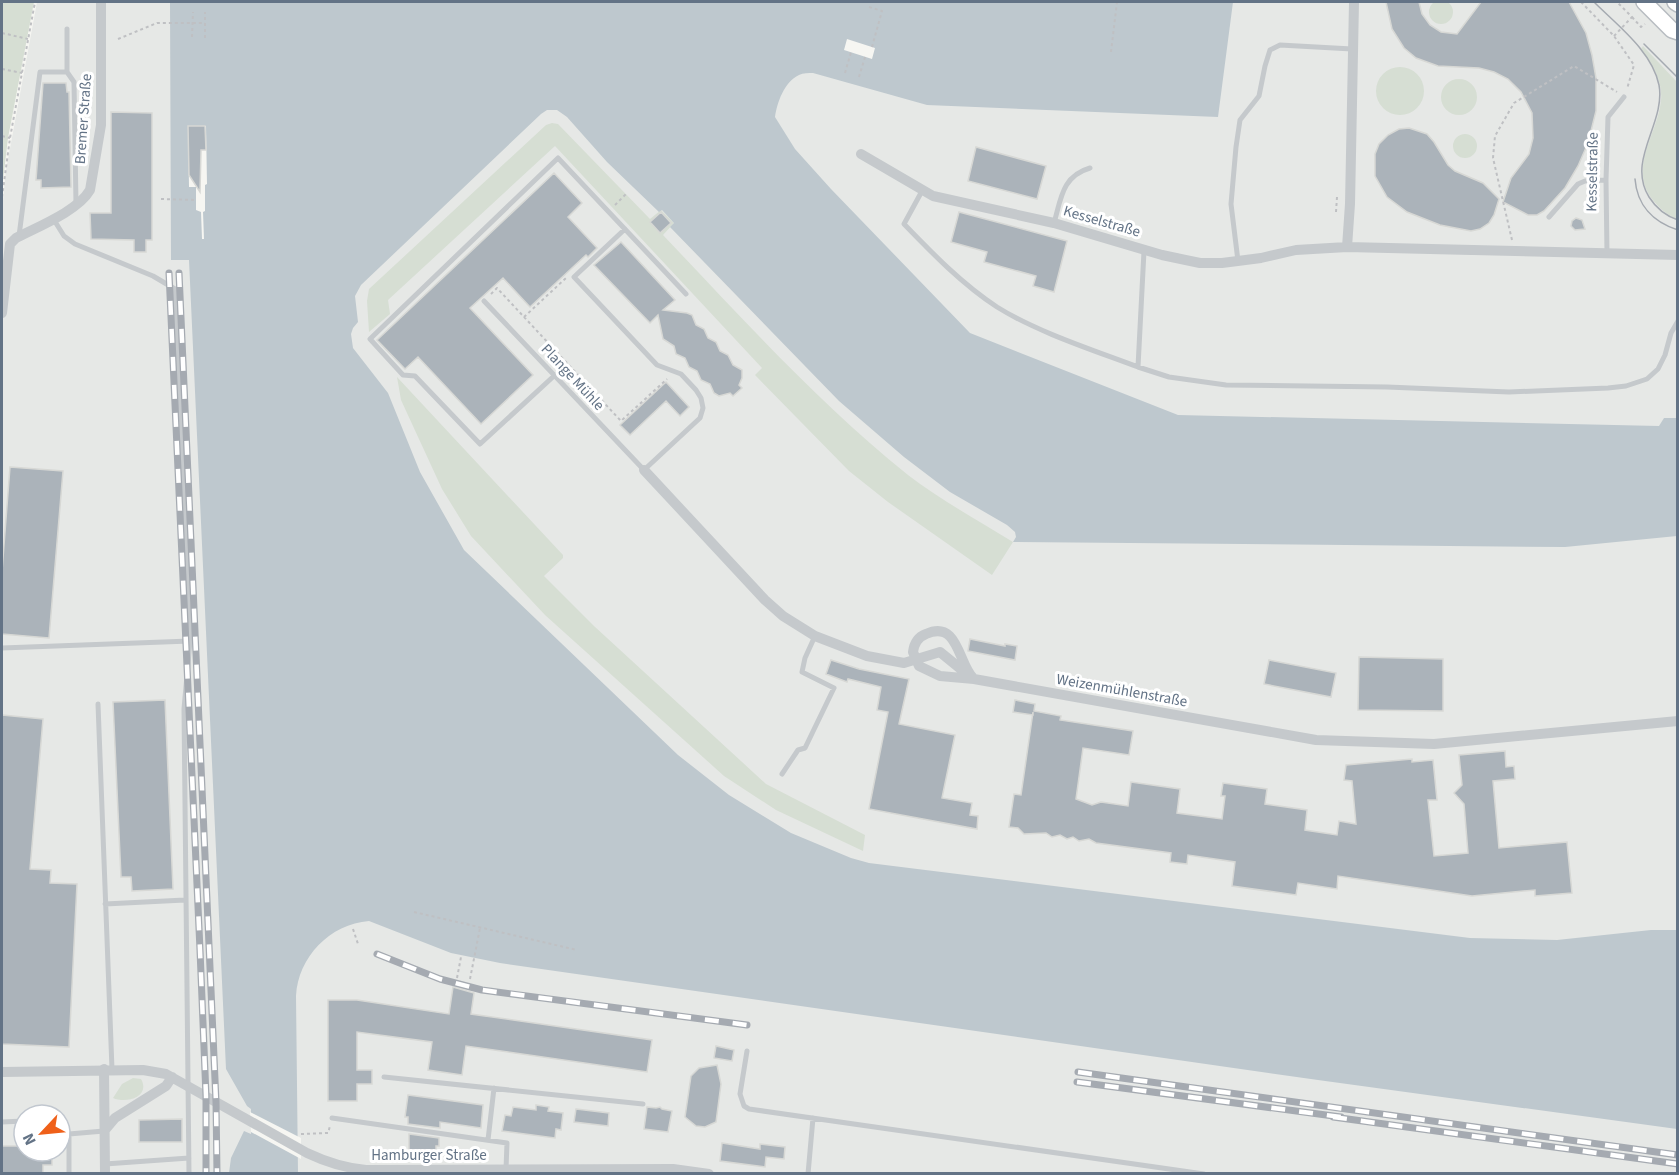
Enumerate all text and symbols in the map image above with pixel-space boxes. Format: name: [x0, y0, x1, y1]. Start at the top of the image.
street label: Bremer Straße: [70, 73, 97, 165]
street label: Kesselstraße: [1581, 132, 1604, 212]
street label: Kesselstraße: [1061, 200, 1143, 243]
street label: Plange Mühle: [536, 339, 609, 415]
street label: Weizenmühlenstraße: [1055, 669, 1189, 712]
north arrow: [12, 1103, 72, 1163]
text: N: [17, 1130, 42, 1149]
street label: Hamburger Straße: [371, 1145, 487, 1166]

